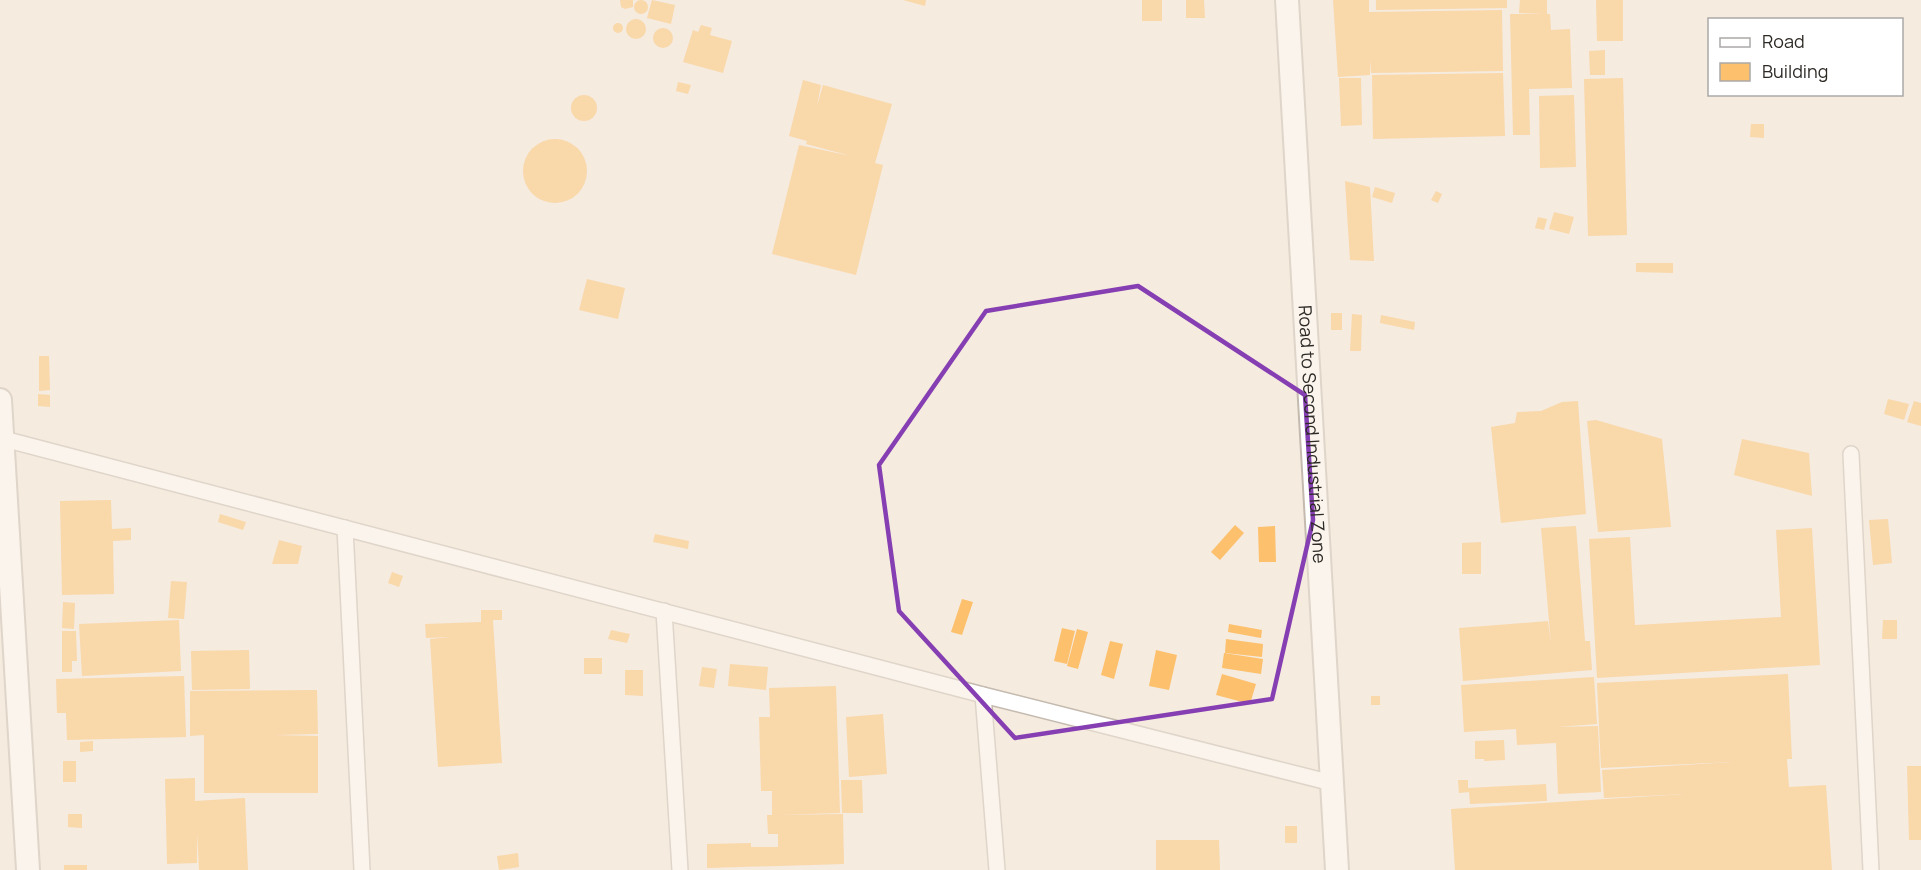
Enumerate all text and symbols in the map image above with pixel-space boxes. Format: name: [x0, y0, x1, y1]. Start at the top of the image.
legend: [1708, 18, 1903, 96]
text: Road: [1762, 29, 1805, 53]
text: Building: [1762, 59, 1828, 83]
street label: Road to Second Industrial Zone: [1294, 304, 1332, 564]

